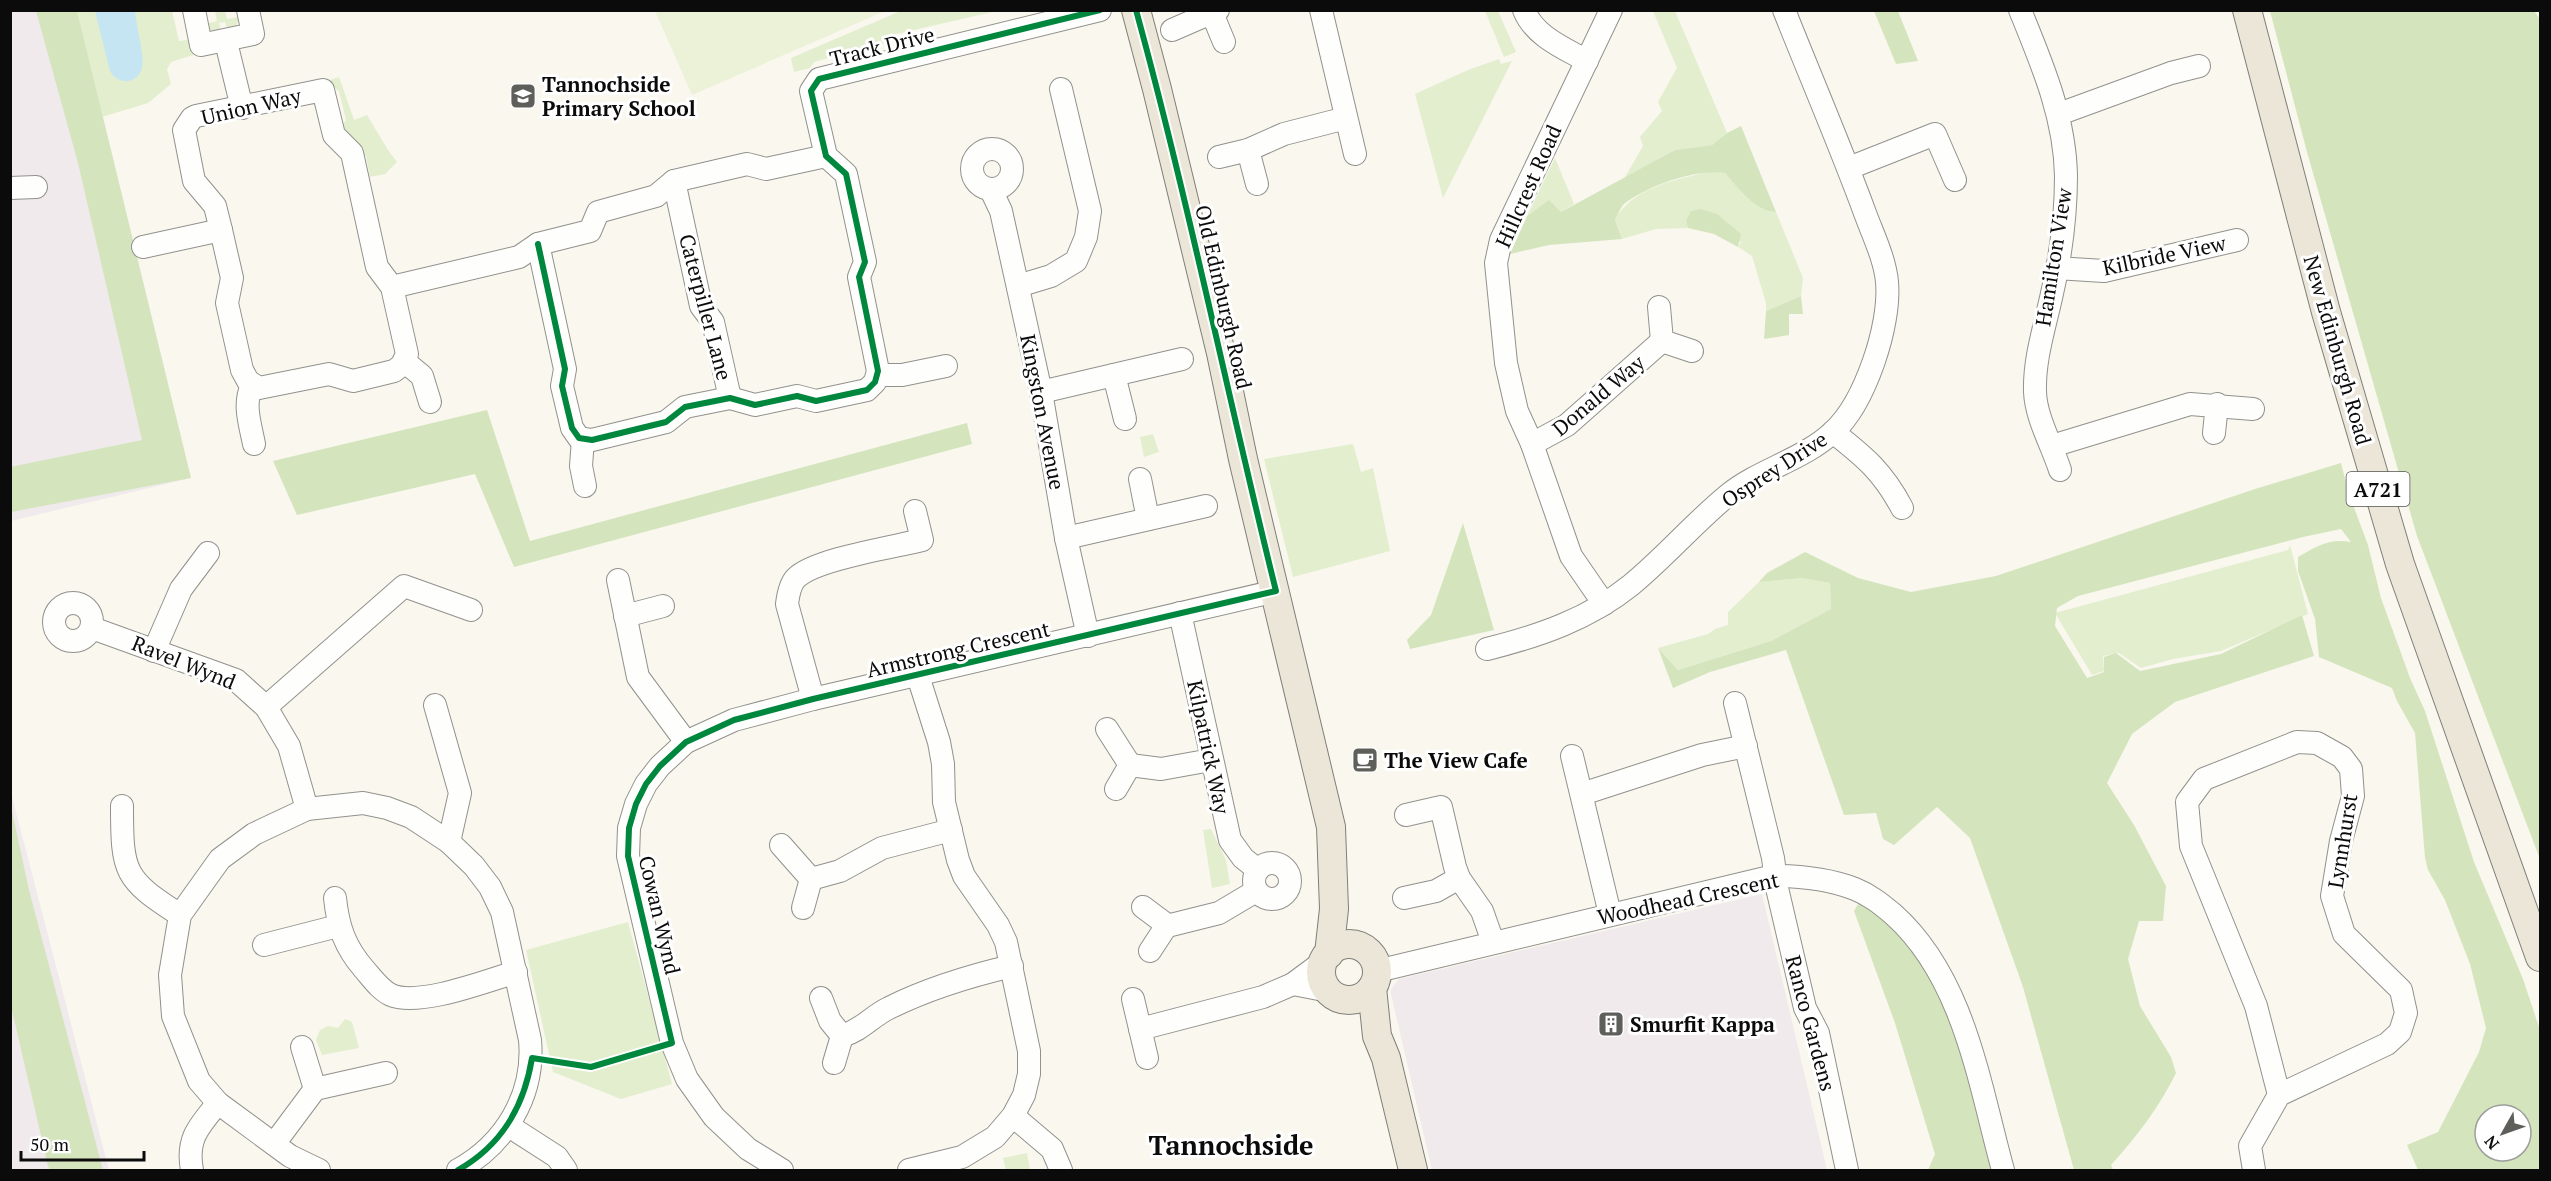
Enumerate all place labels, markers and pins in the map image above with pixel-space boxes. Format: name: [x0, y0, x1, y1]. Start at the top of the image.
place label: Tannochside Primary School: [542, 70, 696, 122]
school or university icon: Tannochside Primary School: [508, 81, 538, 111]
cafe icon: The View Cafe: [1350, 745, 1380, 775]
place label: The View Cafe: [1384, 746, 1528, 774]
building icon: Smurfit Kappa: [1596, 1009, 1626, 1039]
place label: Smurfit Kappa: [1630, 1010, 1775, 1038]

